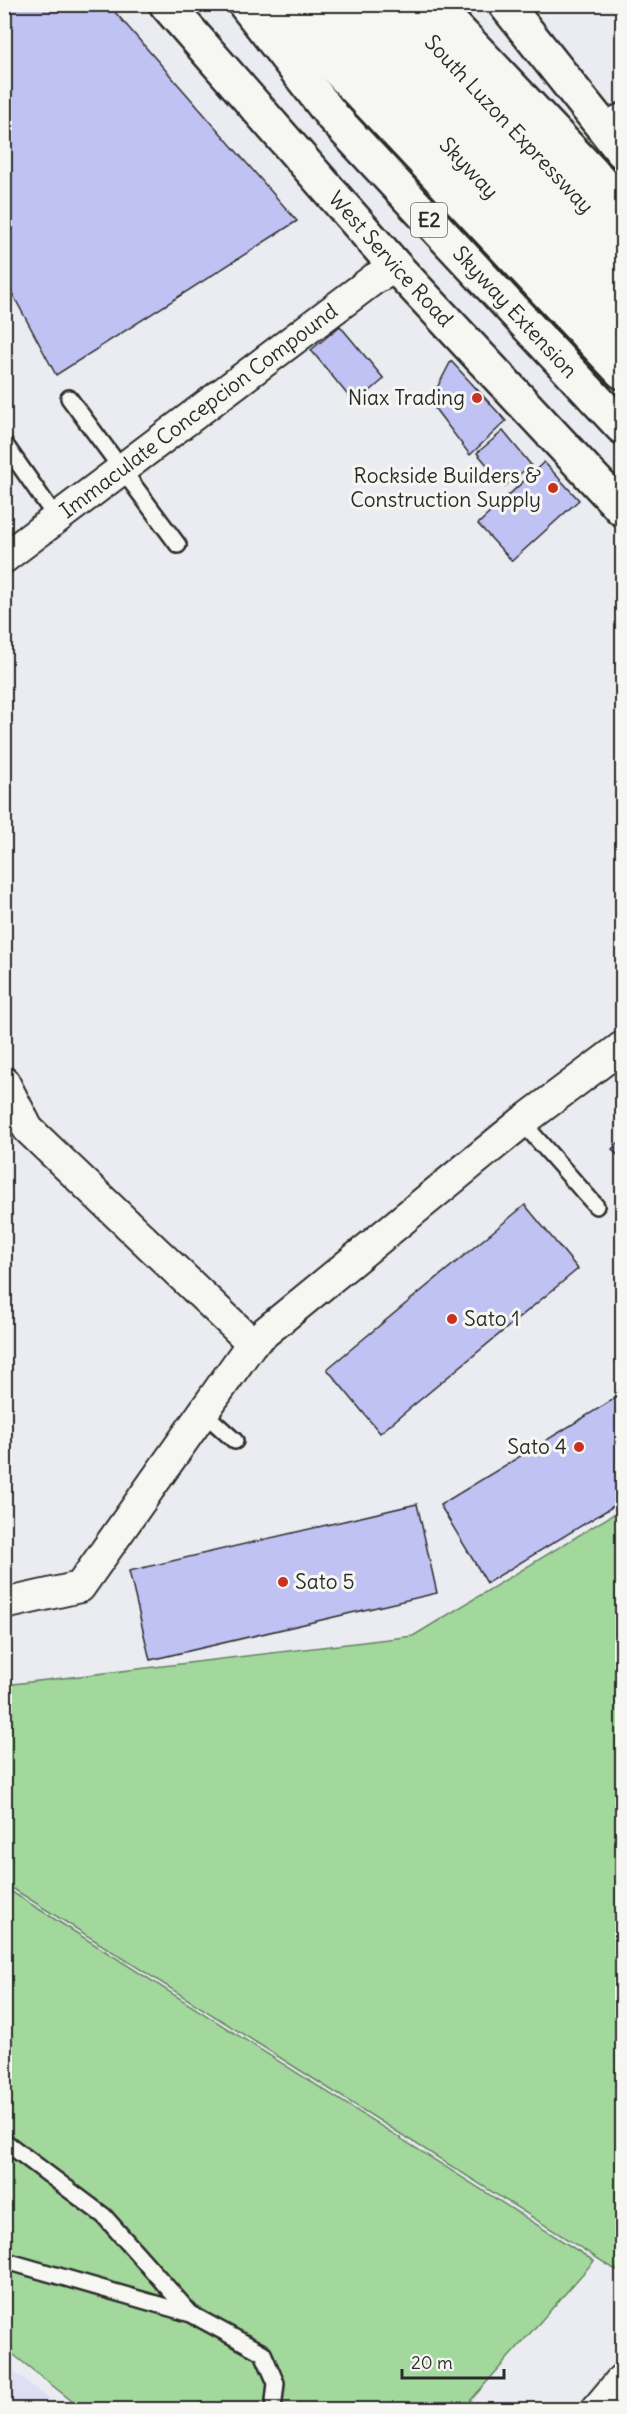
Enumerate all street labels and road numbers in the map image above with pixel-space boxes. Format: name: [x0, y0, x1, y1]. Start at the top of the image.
street label: South Luzon Expressway: [419, 29, 600, 219]
street label: Skyway: [434, 131, 504, 204]
street label: West Service Road: [323, 185, 459, 332]
road number: E2: [411, 203, 447, 237]
street label: Skyway Extension: [447, 240, 583, 383]
street label: Immaculate Concepcion Compound: [54, 297, 343, 524]

